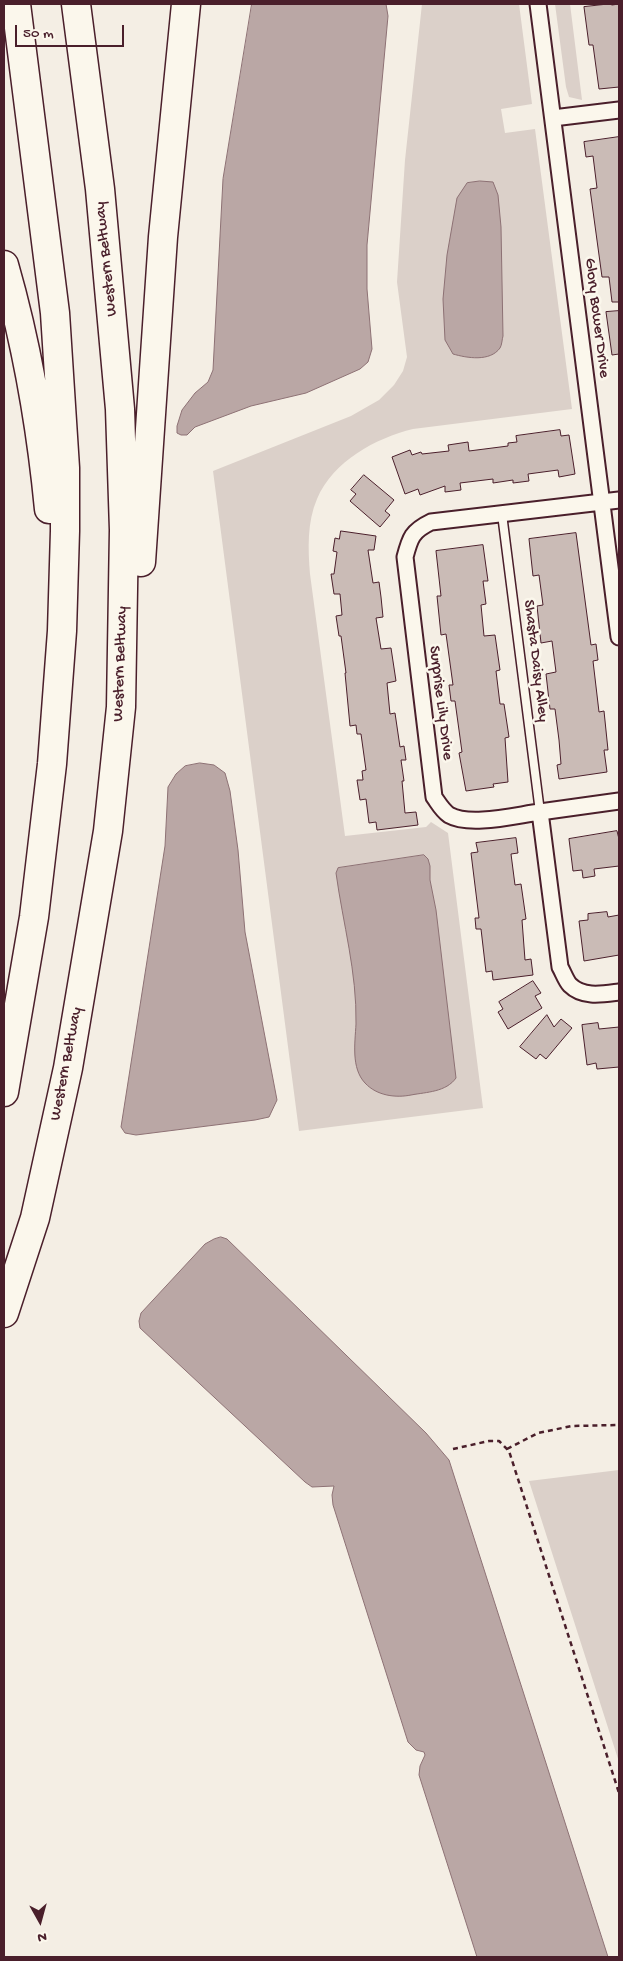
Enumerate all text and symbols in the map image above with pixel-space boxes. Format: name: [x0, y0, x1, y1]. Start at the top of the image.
scale bar: [18, 15, 126, 47]
text: 50 m: [23, 25, 54, 43]
street label: Western Beltway: [91, 201, 123, 317]
street label: Glory Bower Drive: [579, 257, 613, 379]
street label: Shasta Daisy Alley: [518, 599, 552, 723]
street label: Western Beltway: [109, 606, 133, 722]
street label: Surprise Lily Drive: [423, 645, 457, 761]
street label: Western Beltway: [47, 1006, 87, 1122]
north arrow: [15, 1896, 65, 1946]
text: N: [36, 1927, 47, 1945]

